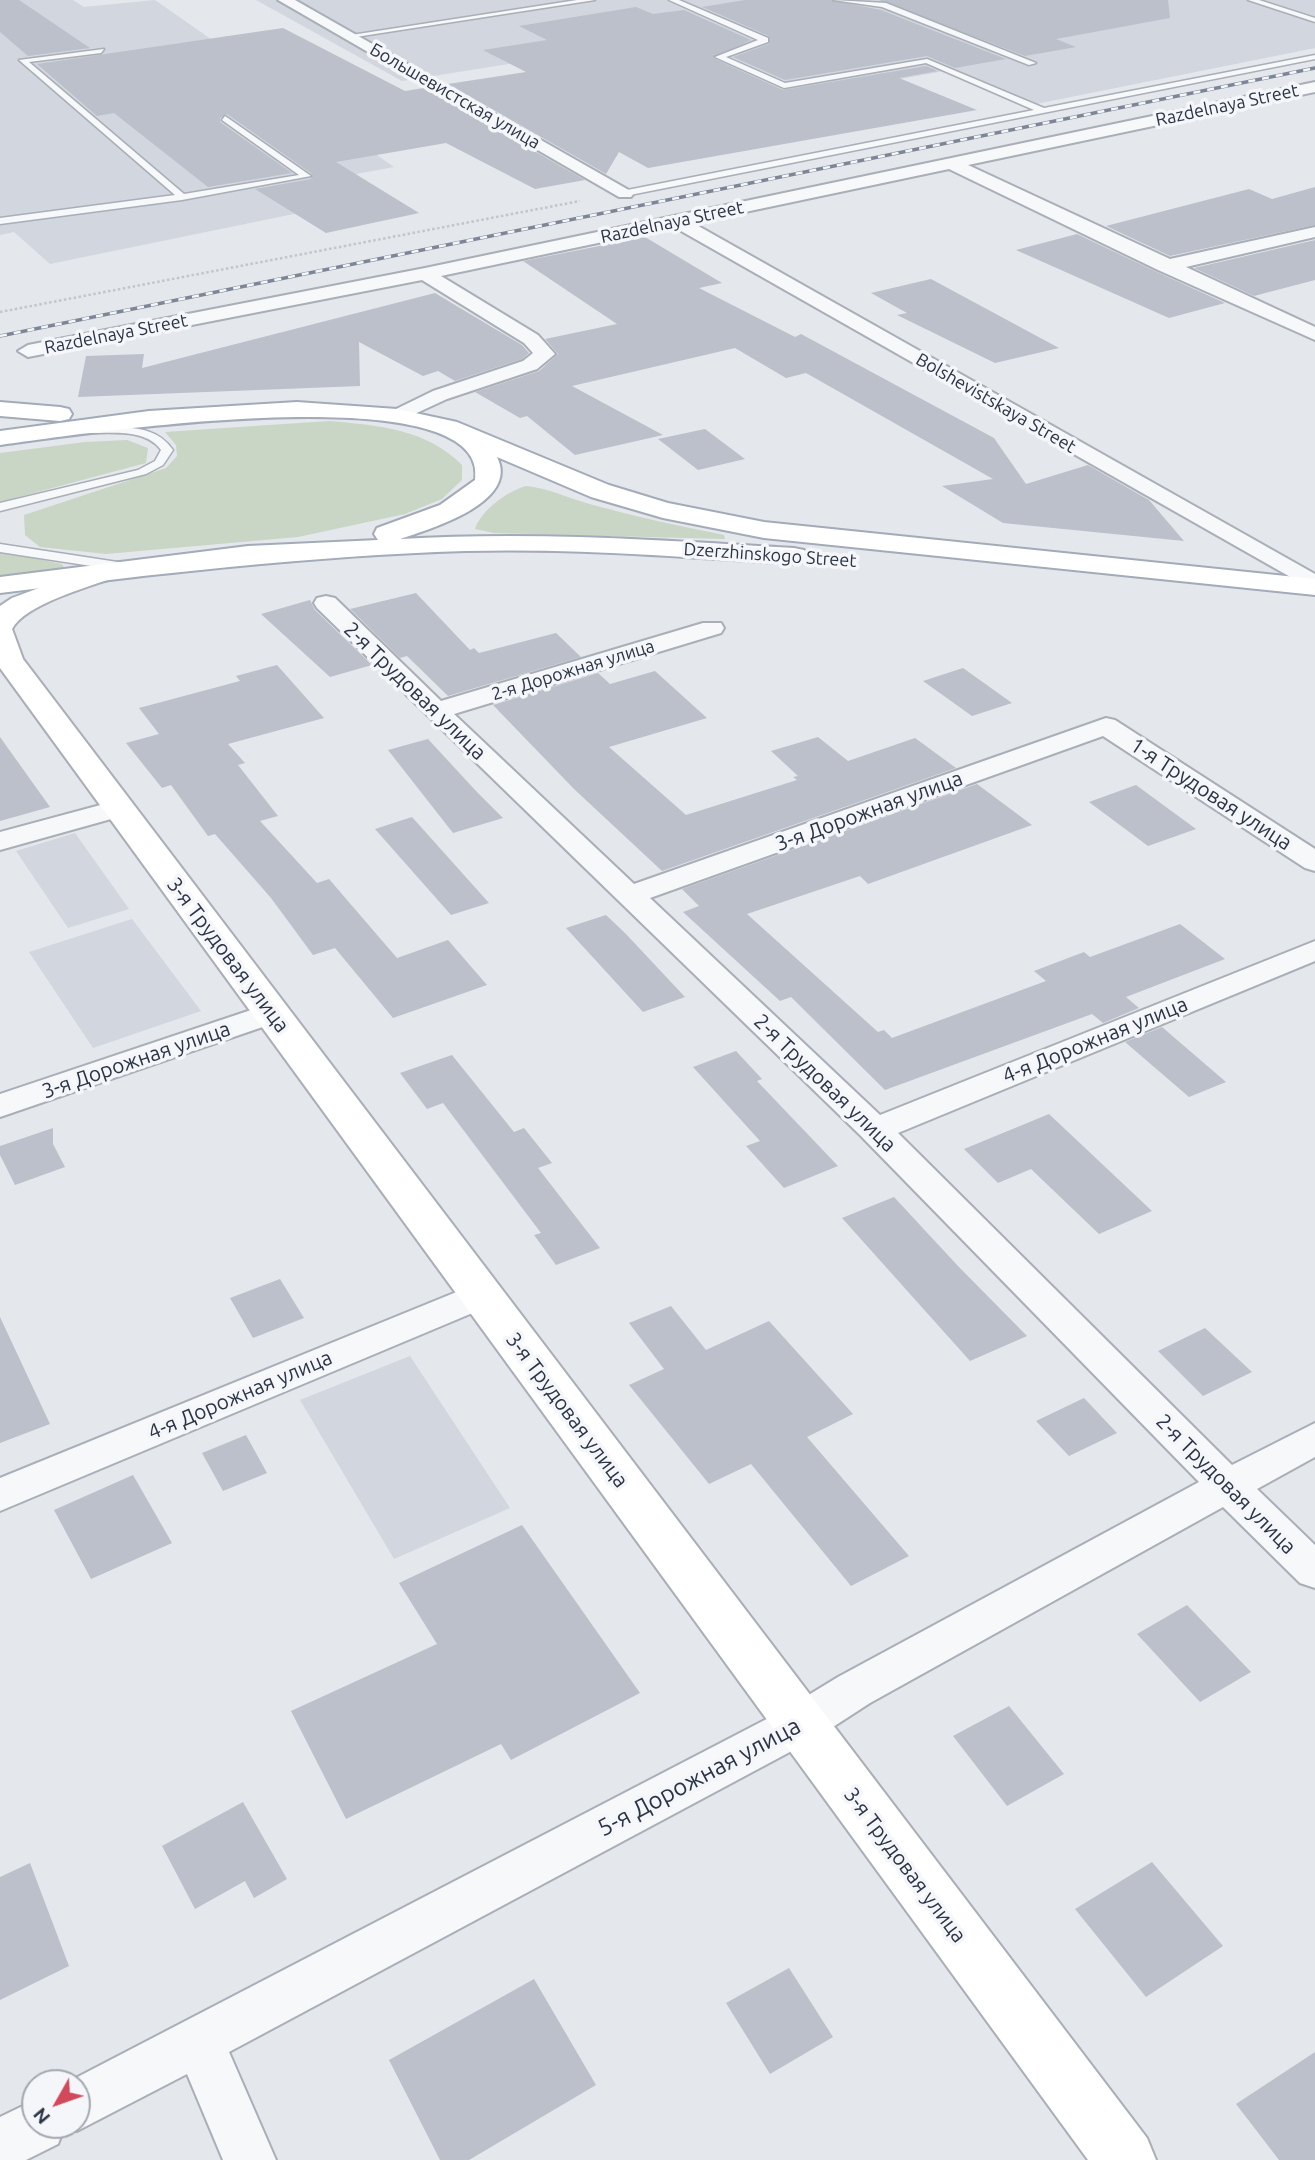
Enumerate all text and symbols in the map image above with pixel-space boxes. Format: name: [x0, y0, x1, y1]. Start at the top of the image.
street label: Большевистская улица: [366, 38, 544, 154]
street label: Razdelnaya Street: [1154, 79, 1300, 131]
street label: Razdelnaya Street: [599, 196, 745, 248]
street label: Razdelnaya Street: [43, 310, 189, 358]
street label: Bolshevistskaya Street: [912, 348, 1080, 458]
street label: Dzerzhinskogo Street: [683, 538, 857, 572]
street label: 2-я Трудовая улица: [339, 617, 491, 765]
street label: 2-я Дорожная улица: [489, 635, 657, 705]
street label: 1-я Трудовая улица: [1125, 732, 1297, 856]
street label: 3-я Дорожная улица: [772, 765, 966, 857]
street label: 3-я Трудовая улица: [161, 872, 295, 1038]
street label: 4-я Дорожная улица: [999, 991, 1191, 1089]
street label: 2-я Трудовая улица: [749, 1009, 901, 1157]
street label: 3-я Дорожная улица: [39, 1016, 233, 1104]
street label: 3-я Трудовая улица: [500, 1327, 634, 1493]
street label: 4-я Дорожная улица: [144, 1345, 336, 1445]
street label: 2-я Трудовая улица: [1151, 1409, 1301, 1559]
street label: 5-я Дорожная улица: [593, 1711, 805, 1843]
street label: 3-я Трудовая улица: [838, 1782, 972, 1948]
north arrow: [21, 2069, 91, 2139]
text: N: [28, 2104, 54, 2129]

